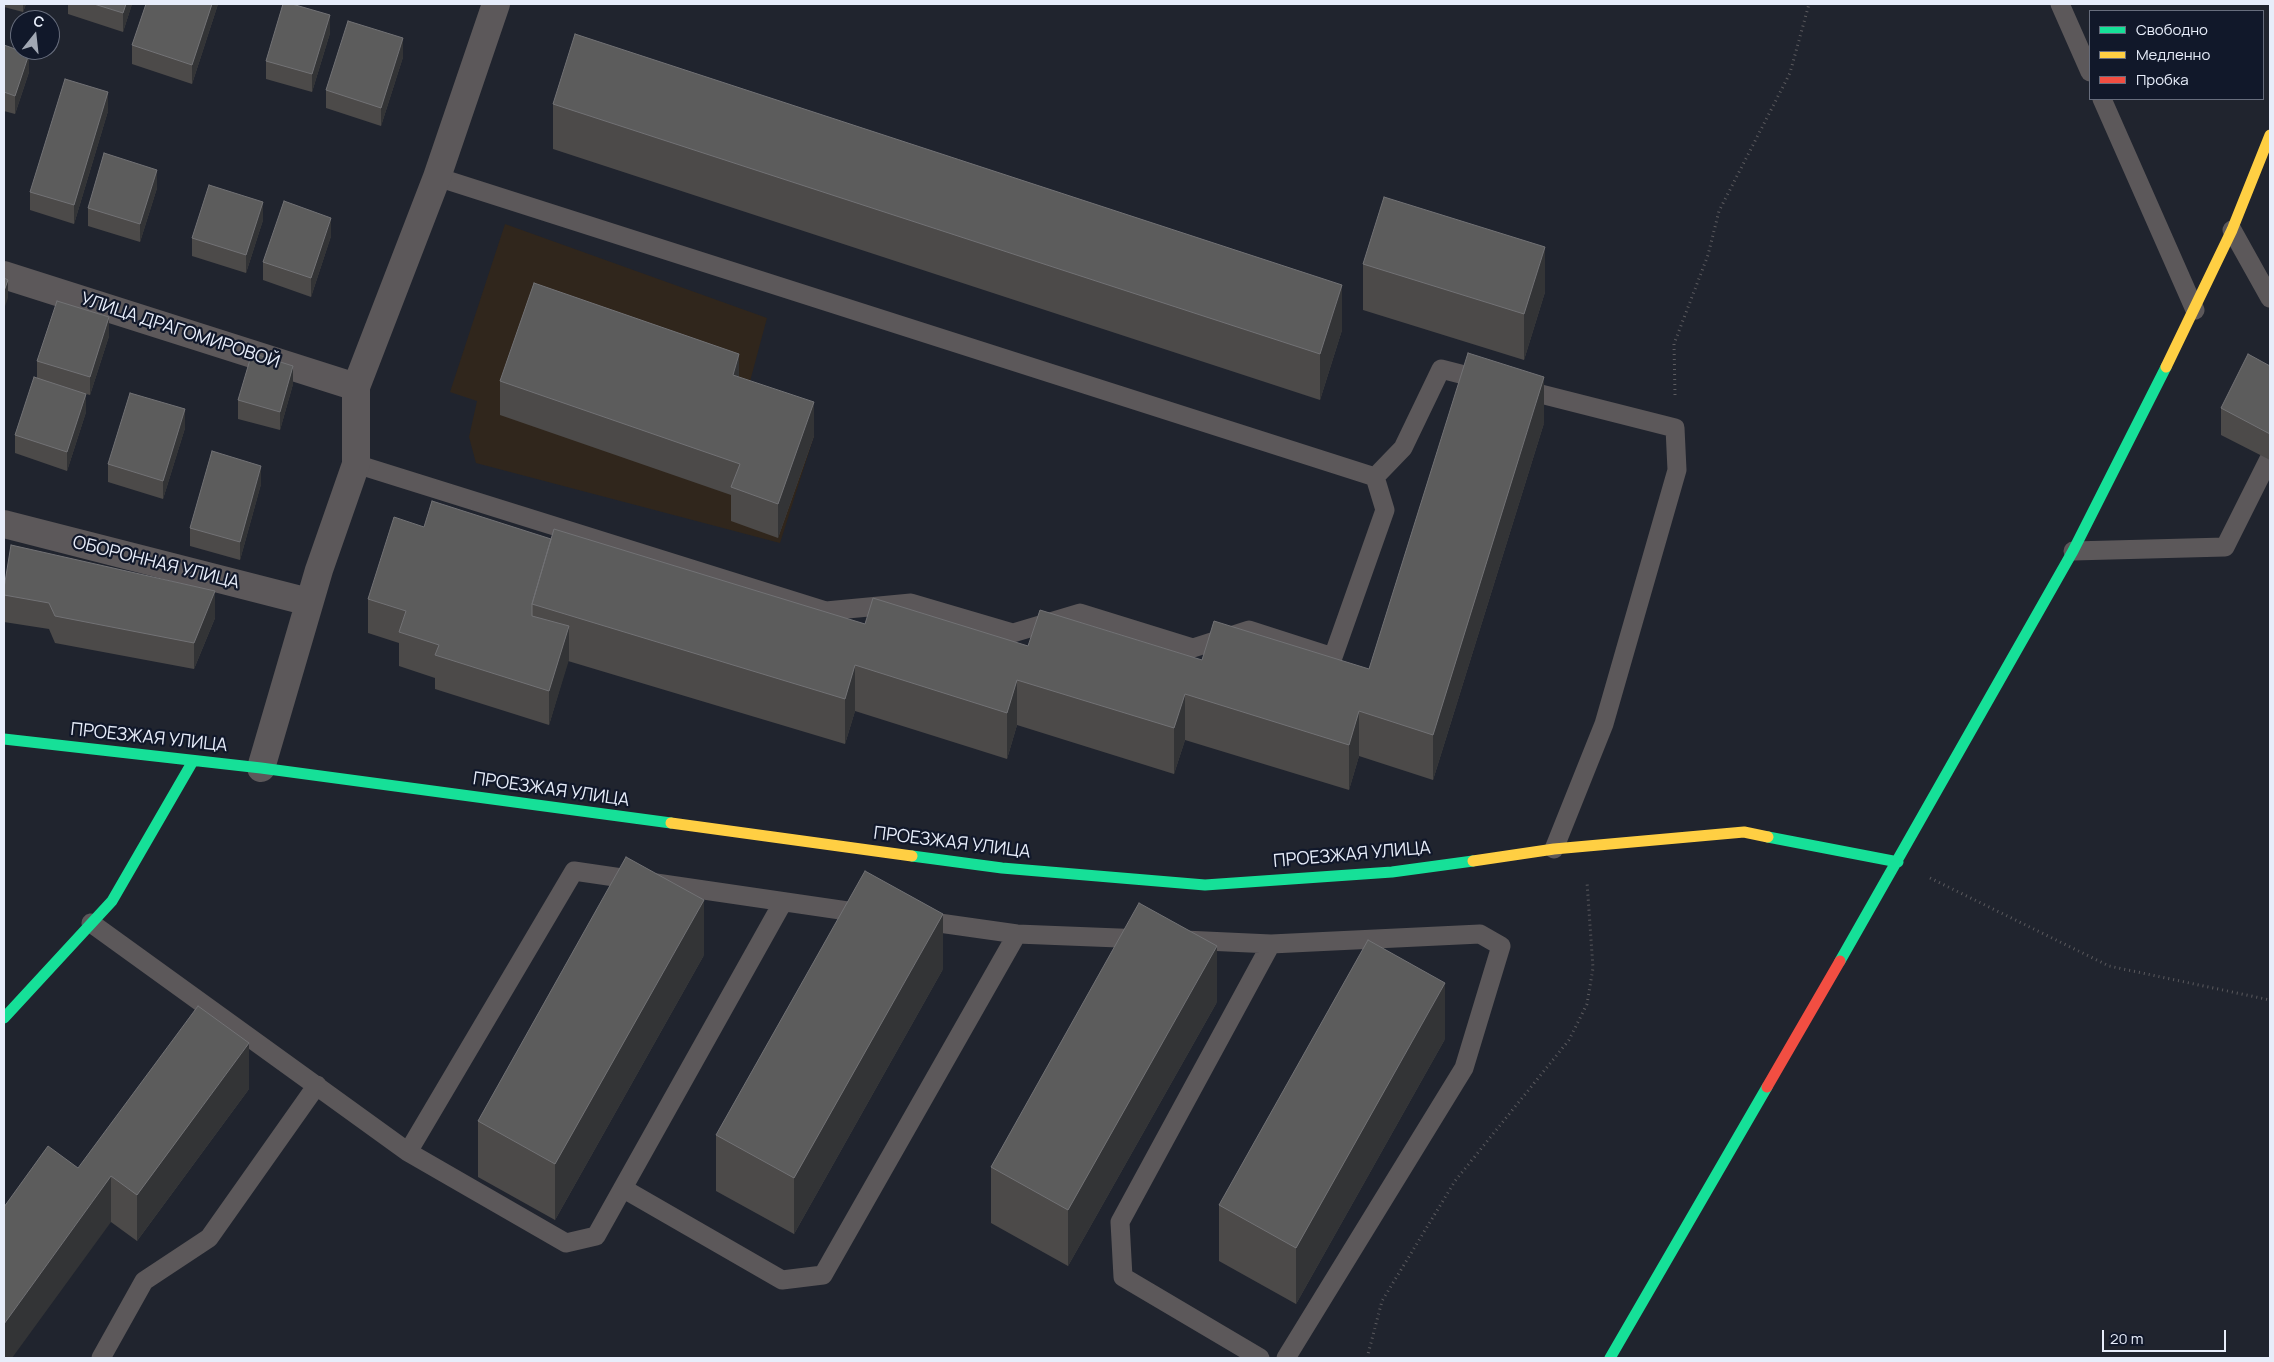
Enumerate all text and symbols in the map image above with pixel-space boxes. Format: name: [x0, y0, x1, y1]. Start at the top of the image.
north arrow: [10, 10, 60, 60]
legend: [2089, 10, 2264, 100]
text: С: [31, 11, 47, 32]
text: Свободно: [2136, 19, 2208, 40]
text: Медленно: [2136, 44, 2210, 65]
text: Пробка: [2136, 69, 2189, 90]
street label: УЛИЦА ДРАГОМИРОВОЙ: [78, 289, 282, 373]
street label: ОБОРОННАЯ УЛИЦА: [70, 532, 242, 594]
street label: ПРОЕЗЖАЯ УЛИЦА: [69, 719, 229, 757]
street label: ПРОЕЗЖАЯ УЛИЦА: [471, 768, 631, 812]
street label: ПРОЕЗЖАЯ УЛИЦА: [872, 823, 1032, 863]
street label: ПРОЕЗЖАЯ УЛИЦА: [1272, 837, 1432, 873]
scale bar: [2104, 1320, 2228, 1352]
text: 20 m: [2110, 1328, 2143, 1349]

